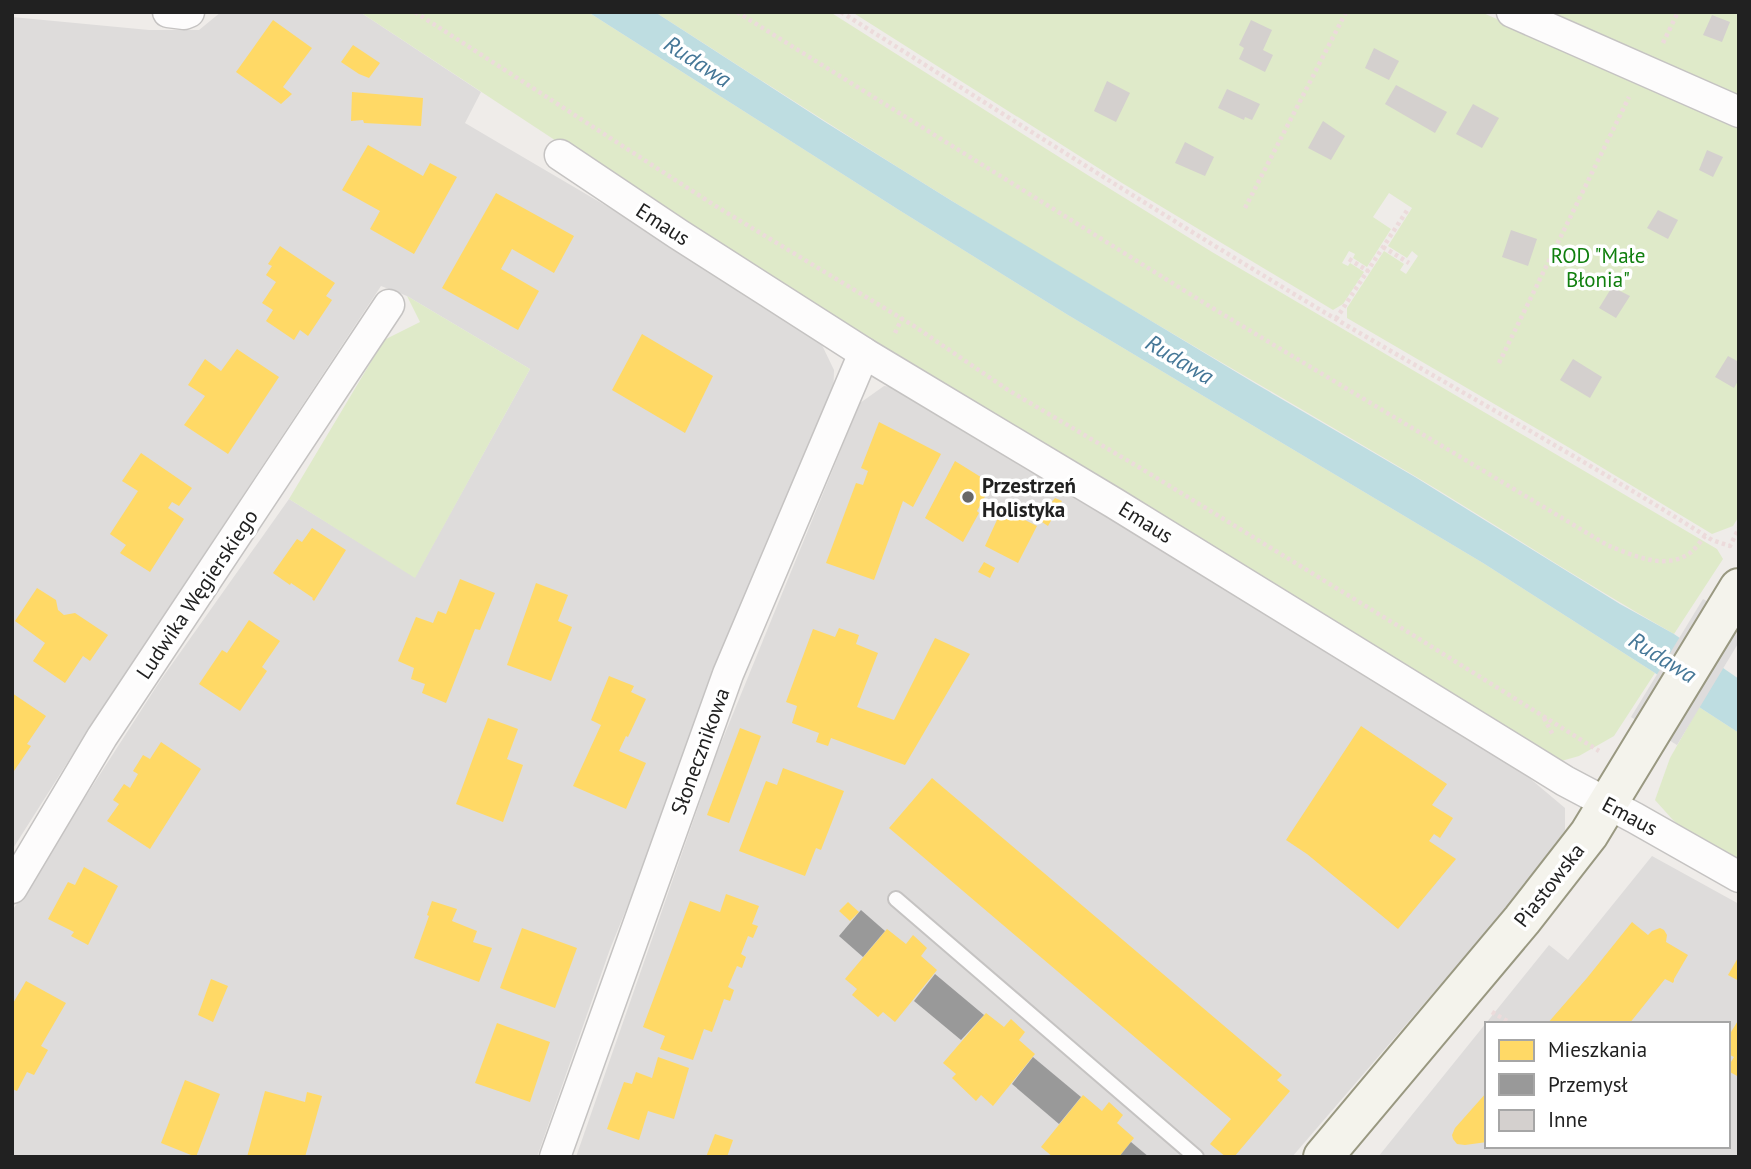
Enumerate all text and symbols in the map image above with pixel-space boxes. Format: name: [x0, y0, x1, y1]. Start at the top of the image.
water label: Rudawa: [659, 29, 737, 93]
street label: Emaus: [631, 197, 695, 251]
park label: ROD "Małe Błonia": [1551, 242, 1645, 293]
water label: Rudawa: [1141, 327, 1219, 391]
place label: Przestrzeń Holistyka: [982, 472, 1076, 523]
marker: Przestrzeń Holistyka: [960, 489, 976, 505]
street label: Emaus: [1114, 495, 1178, 549]
street label: Ludwika Węgierskiego: [130, 504, 264, 684]
water label: Rudawa: [1624, 625, 1702, 689]
street label: Słonecznikowa: [665, 684, 735, 818]
street label: Emaus: [1598, 790, 1662, 842]
street label: Piastowska: [1508, 838, 1590, 932]
legend: [1485, 1022, 1730, 1148]
text: Mieszkania: [1548, 1036, 1647, 1063]
text: Przemysł: [1548, 1071, 1628, 1098]
text: Inne: [1548, 1106, 1588, 1133]

